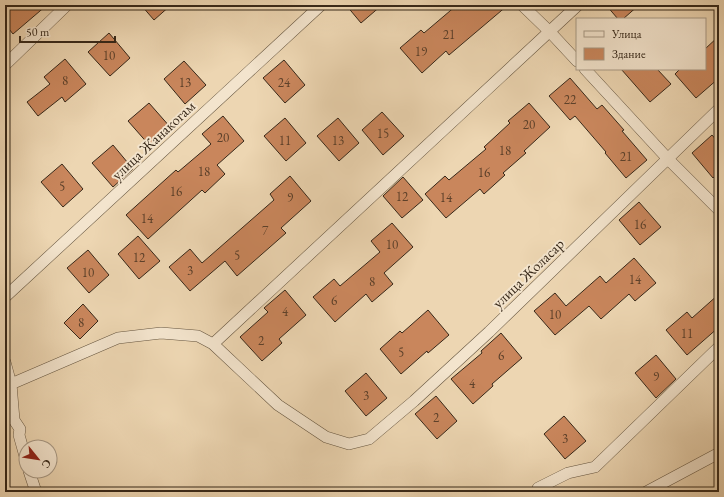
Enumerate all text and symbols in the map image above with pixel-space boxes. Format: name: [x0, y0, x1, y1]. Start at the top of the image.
scale bar: [20, 18, 115, 44]
legend: [576, 18, 706, 70]
text: 50 m: [26, 24, 50, 40]
house number: 21: [443, 26, 455, 43]
text: Улица: [611, 26, 642, 42]
house number: 19: [415, 43, 428, 60]
text: Здание: [612, 46, 646, 62]
house number: 10: [103, 47, 115, 64]
house number: 8: [62, 72, 68, 89]
house number: 13: [179, 74, 191, 91]
house number: 24: [278, 74, 291, 91]
house number: 22: [564, 91, 577, 108]
street label: улица Жанакогам: [107, 96, 199, 184]
house number: 20: [523, 116, 535, 133]
house number: 15: [377, 125, 389, 142]
house number: 20: [217, 129, 229, 146]
house number: 11: [279, 132, 291, 149]
house number: 13: [332, 132, 344, 149]
house number: 18: [499, 142, 511, 159]
house number: 21: [620, 148, 632, 165]
house number: 18: [198, 163, 210, 180]
house number: 16: [478, 164, 490, 181]
house number: 5: [59, 178, 65, 195]
house number: 16: [170, 183, 182, 200]
house number: 12: [396, 188, 409, 205]
house number: 9: [287, 189, 294, 206]
house number: 14: [440, 189, 453, 206]
house number: 14: [141, 210, 154, 227]
house number: 16: [634, 216, 646, 233]
house number: 7: [262, 222, 269, 239]
street label: улица Жоласар: [488, 234, 568, 312]
house number: 10: [386, 236, 398, 253]
house number: 5: [234, 247, 240, 264]
house number: 12: [133, 249, 146, 266]
house number: 3: [187, 262, 193, 279]
house number: 10: [82, 264, 94, 281]
house number: 14: [629, 271, 642, 288]
house number: 8: [369, 273, 375, 290]
house number: 6: [331, 292, 337, 309]
house number: 4: [282, 303, 289, 320]
house number: 10: [549, 306, 561, 323]
house number: 8: [78, 314, 84, 331]
house number: 11: [681, 325, 693, 342]
house number: 2: [258, 332, 265, 349]
house number: 5: [398, 344, 404, 361]
house number: 6: [498, 347, 504, 364]
house number: 9: [653, 368, 660, 385]
house number: 4: [469, 375, 476, 392]
house number: 3: [363, 387, 369, 404]
house number: 2: [433, 409, 440, 426]
house number: 3: [562, 430, 568, 447]
north arrow: [18, 439, 58, 479]
text: С: [39, 457, 55, 471]

